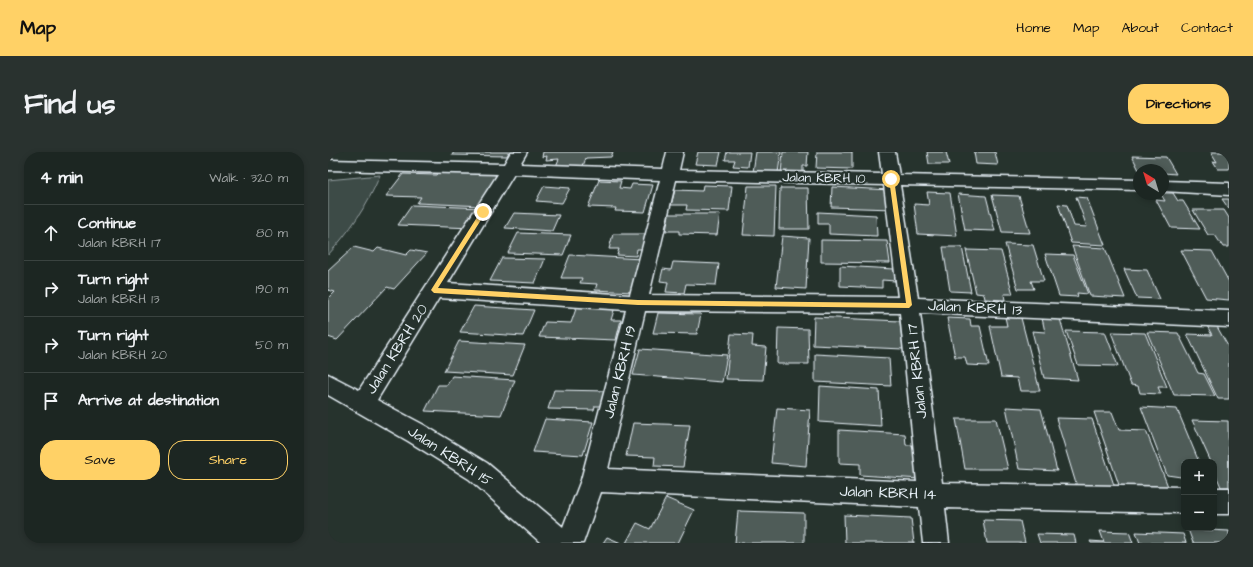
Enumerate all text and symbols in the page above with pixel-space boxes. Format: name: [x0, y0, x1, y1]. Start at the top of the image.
text: Map: [20, 15, 56, 42]
text: Home: [1016, 18, 1051, 38]
text: Map: [1073, 18, 1099, 38]
text: About: [1121, 18, 1159, 38]
text: Contact: [1181, 18, 1233, 38]
button: Directions: [1128, 84, 1229, 124]
text: Find us: [24, 85, 115, 124]
north arrow: [1133, 164, 1169, 200]
text: 4 min: [40, 166, 83, 190]
street label: Jalan KBRH 10: [782, 168, 866, 188]
text: Walk · 320 m: [209, 169, 288, 187]
route start: [882, 170, 900, 188]
route end: [474, 203, 492, 221]
text: Continue: [78, 213, 136, 234]
icon: ahead: [40, 222, 62, 244]
text: 80 m: [256, 224, 288, 242]
text: Jalan KBRH 17: [78, 234, 161, 252]
text: Turn right: [78, 269, 149, 290]
icon: right: [40, 278, 62, 300]
text: 190 m: [255, 280, 288, 298]
text: Jalan KBRH 13: [78, 290, 160, 308]
street label: Jalan KBRH 13: [927, 295, 1023, 321]
street label: Jalan KBRH 20: [361, 299, 433, 398]
street label: Jalan KBRH 17: [902, 322, 932, 420]
street label: Jalan KBRH 19: [598, 323, 642, 421]
text: Turn right: [78, 325, 149, 346]
icon: right: [40, 334, 62, 356]
text: 50 m: [255, 336, 288, 354]
text: Jalan KBRH 20: [78, 346, 167, 364]
icon: arrive: [40, 390, 62, 412]
text: Arrive at destination: [78, 390, 219, 411]
street label: Jalan KBRH 15: [404, 421, 497, 491]
button: Save: [40, 440, 160, 480]
button: Share: [168, 440, 288, 480]
map controls: [1181, 459, 1217, 531]
button: +: [1181, 459, 1217, 495]
street label: Jalan KBRH 14: [839, 481, 937, 505]
button: −: [1181, 495, 1217, 531]

